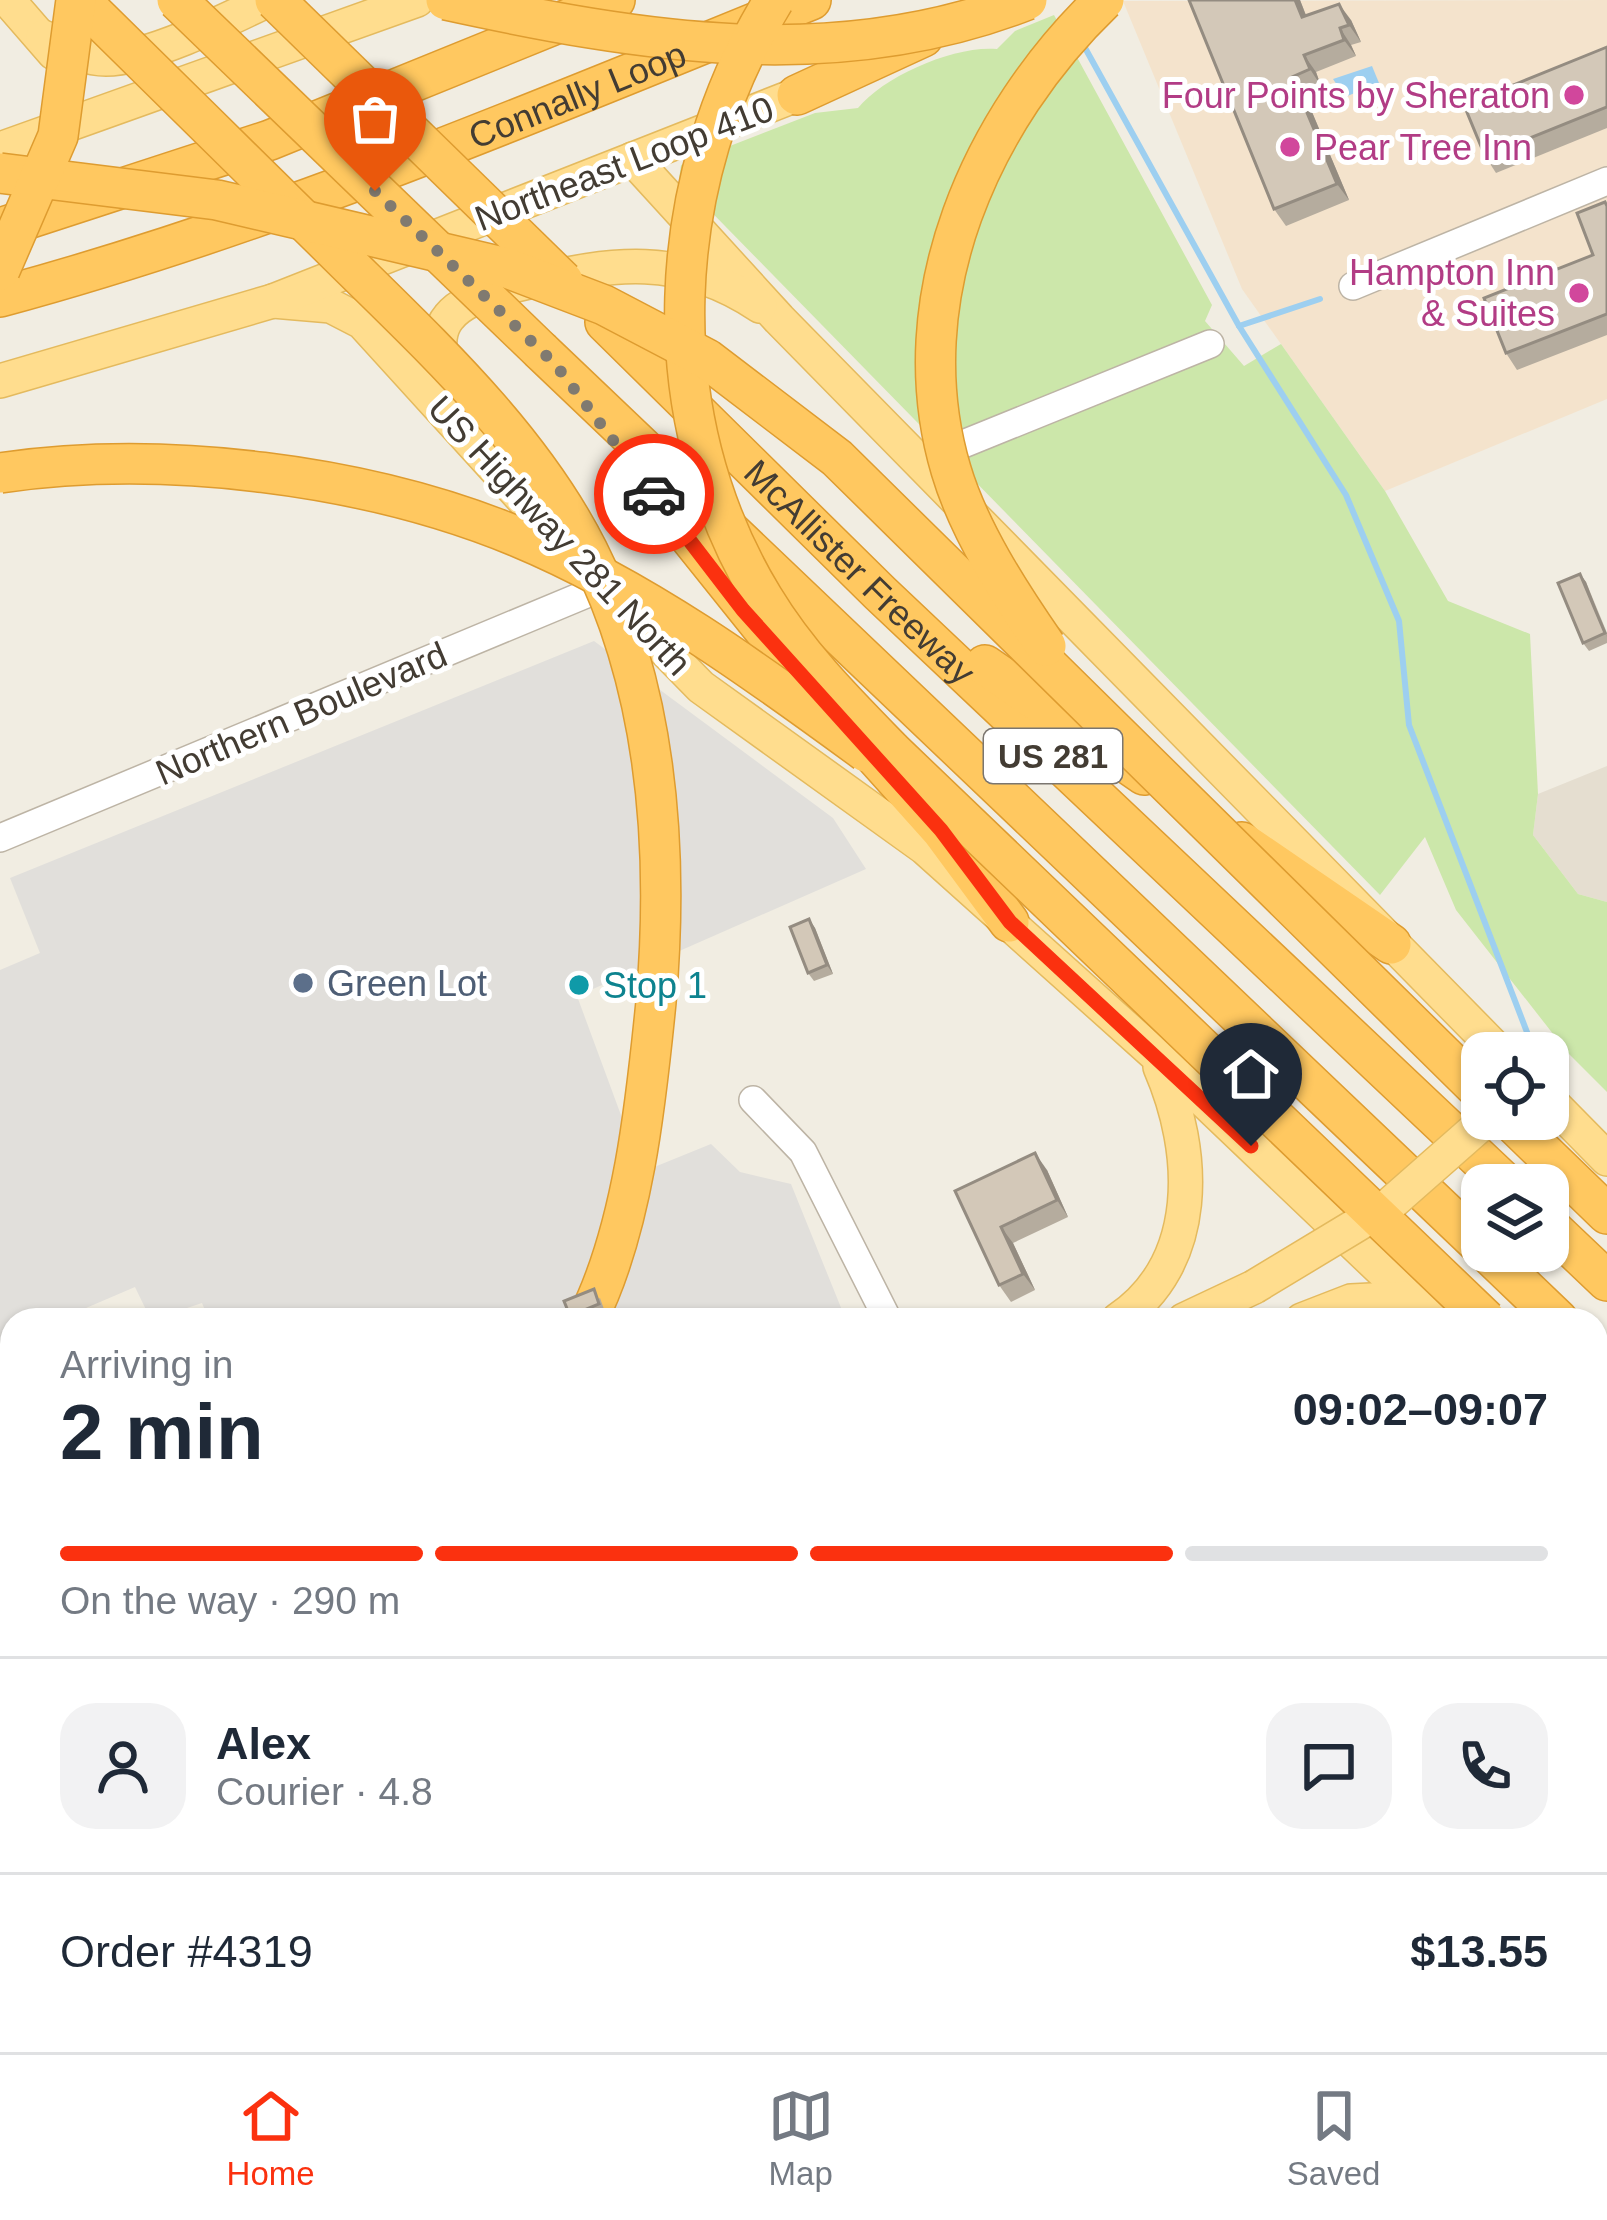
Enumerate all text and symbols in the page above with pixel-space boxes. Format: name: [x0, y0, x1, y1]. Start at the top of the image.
street label: Connally Loop: [463, 33, 692, 157]
pin: [324, 68, 426, 191]
place label: Four Points by Sheraton: [1162, 75, 1550, 116]
marker: Four Points by Sheraton: [1561, 82, 1587, 108]
icon: bag: [342, 86, 408, 152]
street label: Northeast Loop 410: [469, 88, 779, 239]
place label: Pear Tree Inn: [1314, 127, 1532, 168]
marker: Pear Tree Inn: [1277, 134, 1303, 160]
place label: Hampton Inn & Suites: [1349, 252, 1555, 334]
marker: Hampton Inn & Suites: [1566, 280, 1592, 306]
street label: US Highway 281 North: [420, 387, 699, 683]
courier: [594, 434, 714, 554]
street label: McAllister Freeway: [736, 452, 983, 693]
icon: car: [621, 461, 687, 527]
street label: Northern Boulevard: [150, 634, 453, 793]
road number: US 281: [984, 729, 1122, 783]
place label: Green Lot: [327, 963, 487, 1004]
place label: Stop 1: [603, 965, 707, 1006]
marker: Green Lot: [290, 970, 316, 996]
marker: Stop 1: [566, 972, 592, 998]
pin: [1200, 1023, 1302, 1146]
map controls: [1461, 1032, 1569, 1272]
button: locate: [1461, 1032, 1569, 1140]
icon: home: [1218, 1041, 1284, 1107]
button: layers: [1461, 1164, 1569, 1272]
text: Arriving in: [60, 1343, 233, 1386]
text: 09:02–09:07: [1293, 1384, 1548, 1435]
text: 2 min: [60, 1388, 264, 1476]
text: On the way · 290 m: [60, 1579, 400, 1622]
button: person: [60, 1703, 186, 1829]
button: chat: [1266, 1703, 1392, 1829]
button: phone: [1422, 1703, 1548, 1829]
text: Alex: [216, 1718, 311, 1769]
text: Courier · 4.8: [216, 1770, 433, 1813]
text: Order #4319: [60, 1926, 313, 1977]
text: $13.55: [1410, 1926, 1548, 1977]
tab: Home: [227, 2083, 315, 2193]
tab: Map: [768, 2083, 834, 2193]
tab: Saved: [1287, 2083, 1380, 2193]

